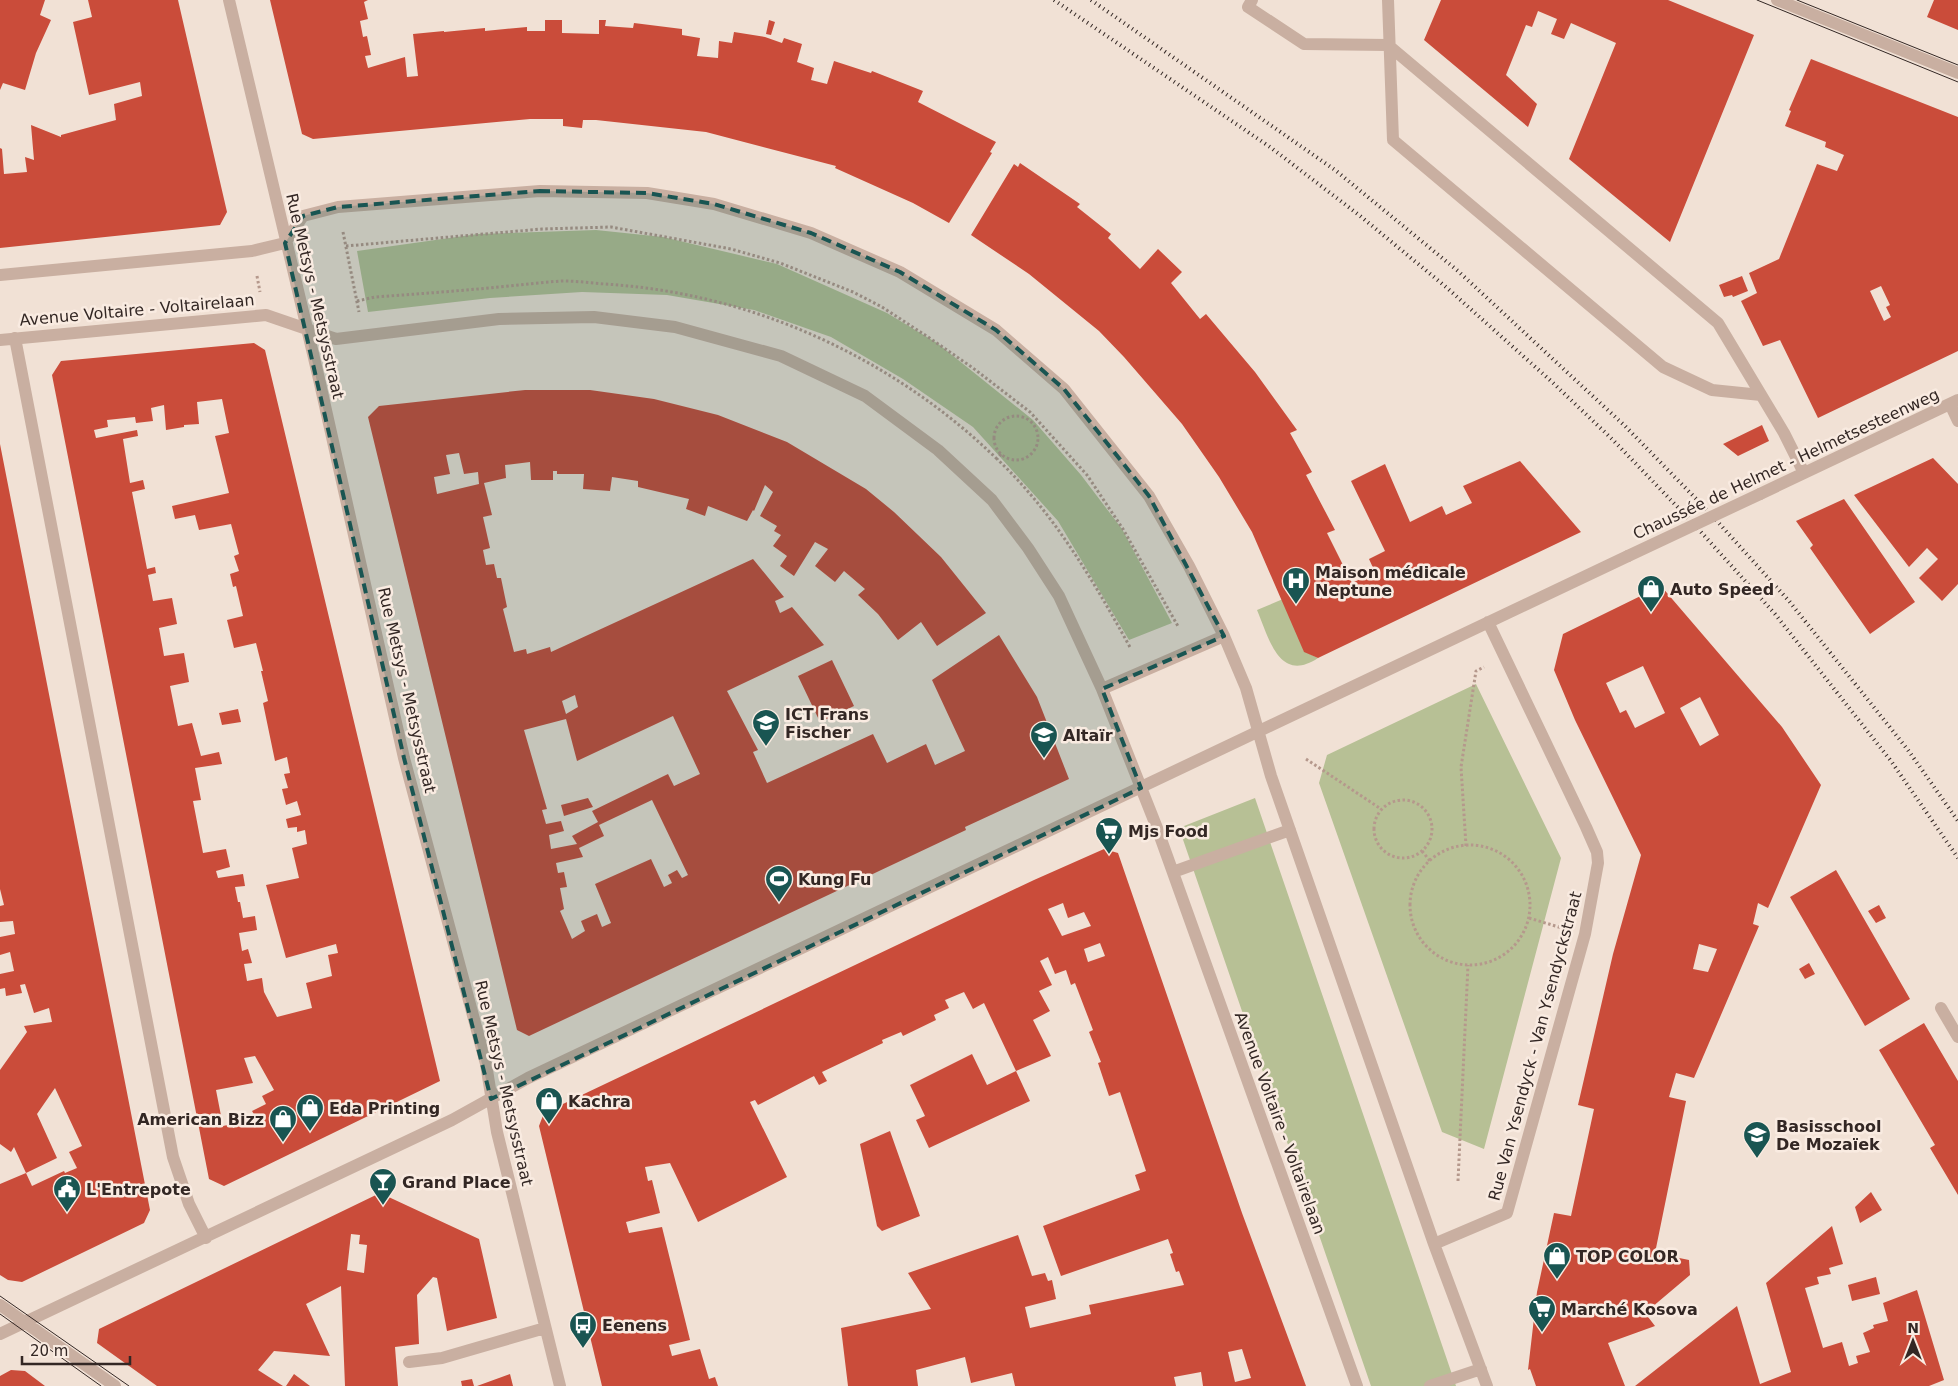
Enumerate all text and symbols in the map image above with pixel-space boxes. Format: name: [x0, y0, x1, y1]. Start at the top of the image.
street label: Rue Metsys - Metsysstraat: [282, 191, 348, 401]
street label: Avenue Voltaire - Voltairelaan: [19, 290, 255, 330]
street label: Chaussée de Helmet - Helmetsesteenweg: [1630, 384, 1942, 544]
place label: Maison médicale Neptune: [1315, 563, 1466, 600]
hospital icon: Maison médicale Neptune: [1281, 566, 1311, 605]
shop icon: Auto Speed: [1636, 574, 1666, 613]
place label: Auto Speed: [1670, 580, 1774, 599]
street label: Rue Metsys - Metsysstraat: [374, 585, 440, 795]
place label: ICT Frans Fischer: [785, 705, 869, 742]
school or university icon: ICT Frans Fischer: [751, 708, 781, 747]
school or university icon: Altaïr: [1029, 720, 1059, 759]
place label: Altaïr: [1063, 726, 1113, 745]
supermarket icon: Mjs Food: [1094, 816, 1124, 855]
place label: Mjs Food: [1128, 822, 1208, 841]
sports icon: Kung Fu: [764, 864, 794, 903]
place label: Kung Fu: [798, 870, 871, 889]
street label: Rue Van Ysendyck - Van Ysendyckstraat: [1484, 889, 1586, 1203]
street label: Rue Metsys - Metsysstraat: [471, 978, 537, 1188]
street label: Avenue Voltaire - Voltairelaan: [1231, 1009, 1329, 1237]
shop icon: Kachra: [534, 1086, 564, 1125]
place label: Kachra: [568, 1092, 631, 1111]
shop icon: Eda Printing: [295, 1093, 325, 1132]
place label: Eda Printing: [329, 1099, 440, 1118]
shop icon: American Bizz: [268, 1104, 298, 1143]
place label: American Bizz: [137, 1110, 264, 1129]
place label: Basisschool De Mozaïek: [1776, 1117, 1881, 1154]
school or university icon: Basisschool De Mozaïek: [1742, 1120, 1772, 1159]
bar icon: Grand Place: [368, 1167, 398, 1206]
place label: Grand Place: [402, 1173, 511, 1192]
public building icon: L'Entrepote: [52, 1174, 82, 1213]
place label: L'Entrepote: [86, 1180, 191, 1199]
shop icon: TOP COLOR: [1542, 1241, 1572, 1280]
place label: TOP COLOR: [1576, 1247, 1679, 1266]
supermarket icon: Marché Kosova: [1527, 1294, 1557, 1333]
place label: Marché Kosova: [1561, 1300, 1698, 1319]
bus stop icon: Eenens: [568, 1310, 598, 1349]
place label: Eenens: [602, 1316, 667, 1335]
north arrow: [1888, 1316, 1938, 1366]
text: N: [1907, 1320, 1919, 1336]
scale bar: [22, 1334, 130, 1366]
text: 20 m: [30, 1342, 68, 1360]

